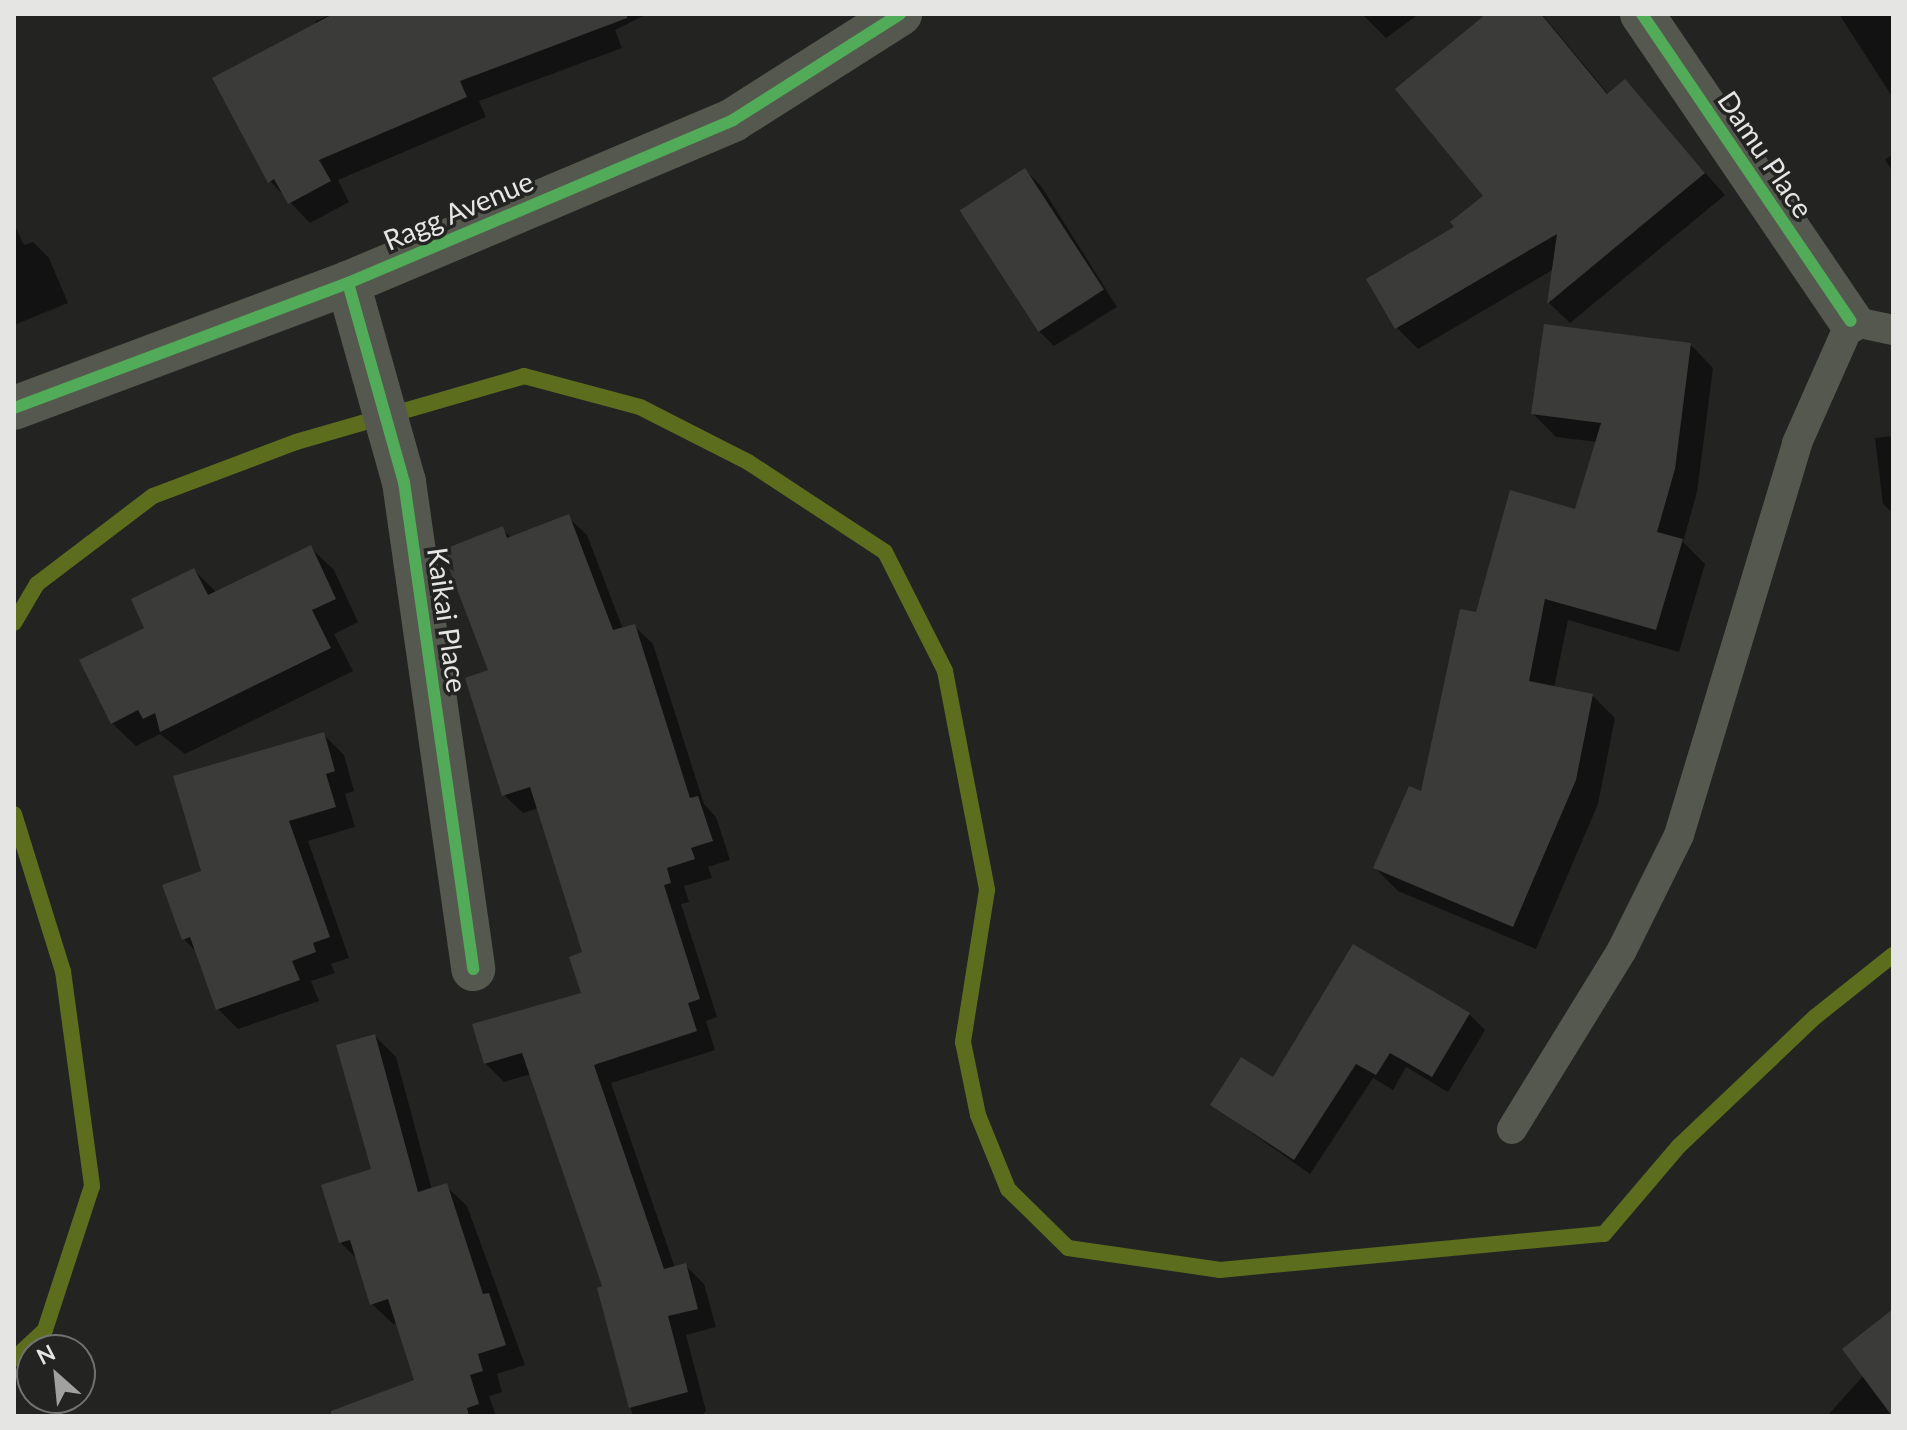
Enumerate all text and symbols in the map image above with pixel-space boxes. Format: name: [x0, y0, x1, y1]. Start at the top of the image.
street label: Damu Place: [1711, 84, 1821, 224]
street label: Ragg Avenue: [378, 163, 538, 257]
street label: Kaikai Place: [421, 545, 475, 695]
north arrow: [16, 1334, 96, 1414]
text: N: [32, 1338, 59, 1370]

